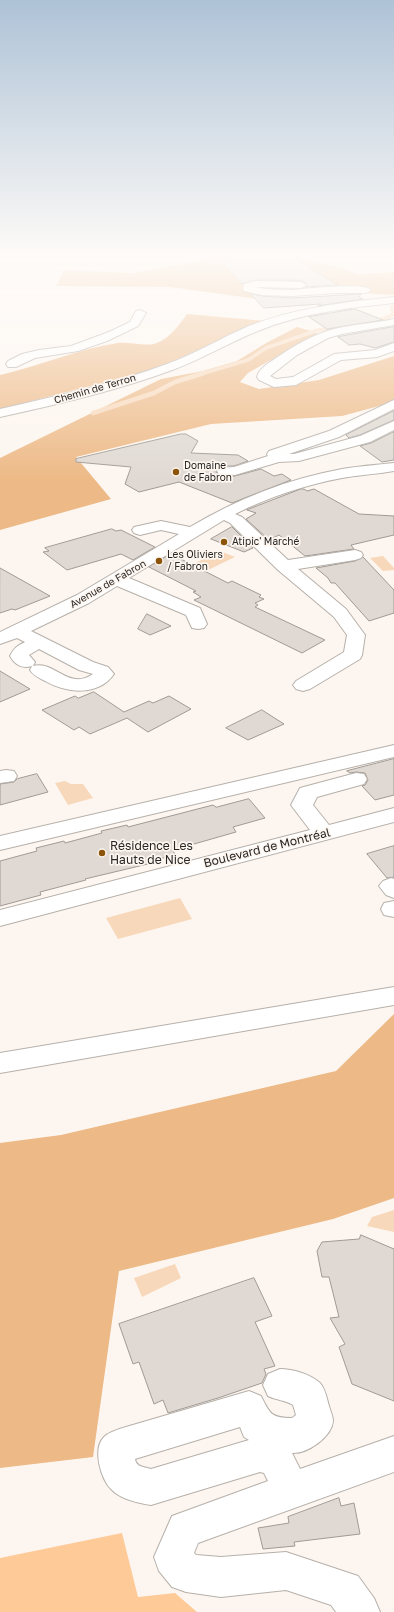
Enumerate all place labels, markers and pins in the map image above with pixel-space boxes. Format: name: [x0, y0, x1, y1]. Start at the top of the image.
place label: Domaine de Fabron: [184, 460, 232, 484]
marker: Domaine de Fabron: [171, 467, 181, 477]
place label: Atipic' Marché: [232, 536, 299, 548]
marker: Atipic' Marché: [219, 537, 229, 547]
place label: Les Oliviers / Fabron: [167, 549, 223, 572]
marker: Les Oliviers / Fabron: [154, 556, 164, 566]
place label: Résidence Les Hauts de Nice: [110, 839, 193, 867]
marker: Résidence Les Hauts de Nice: [97, 848, 107, 858]

